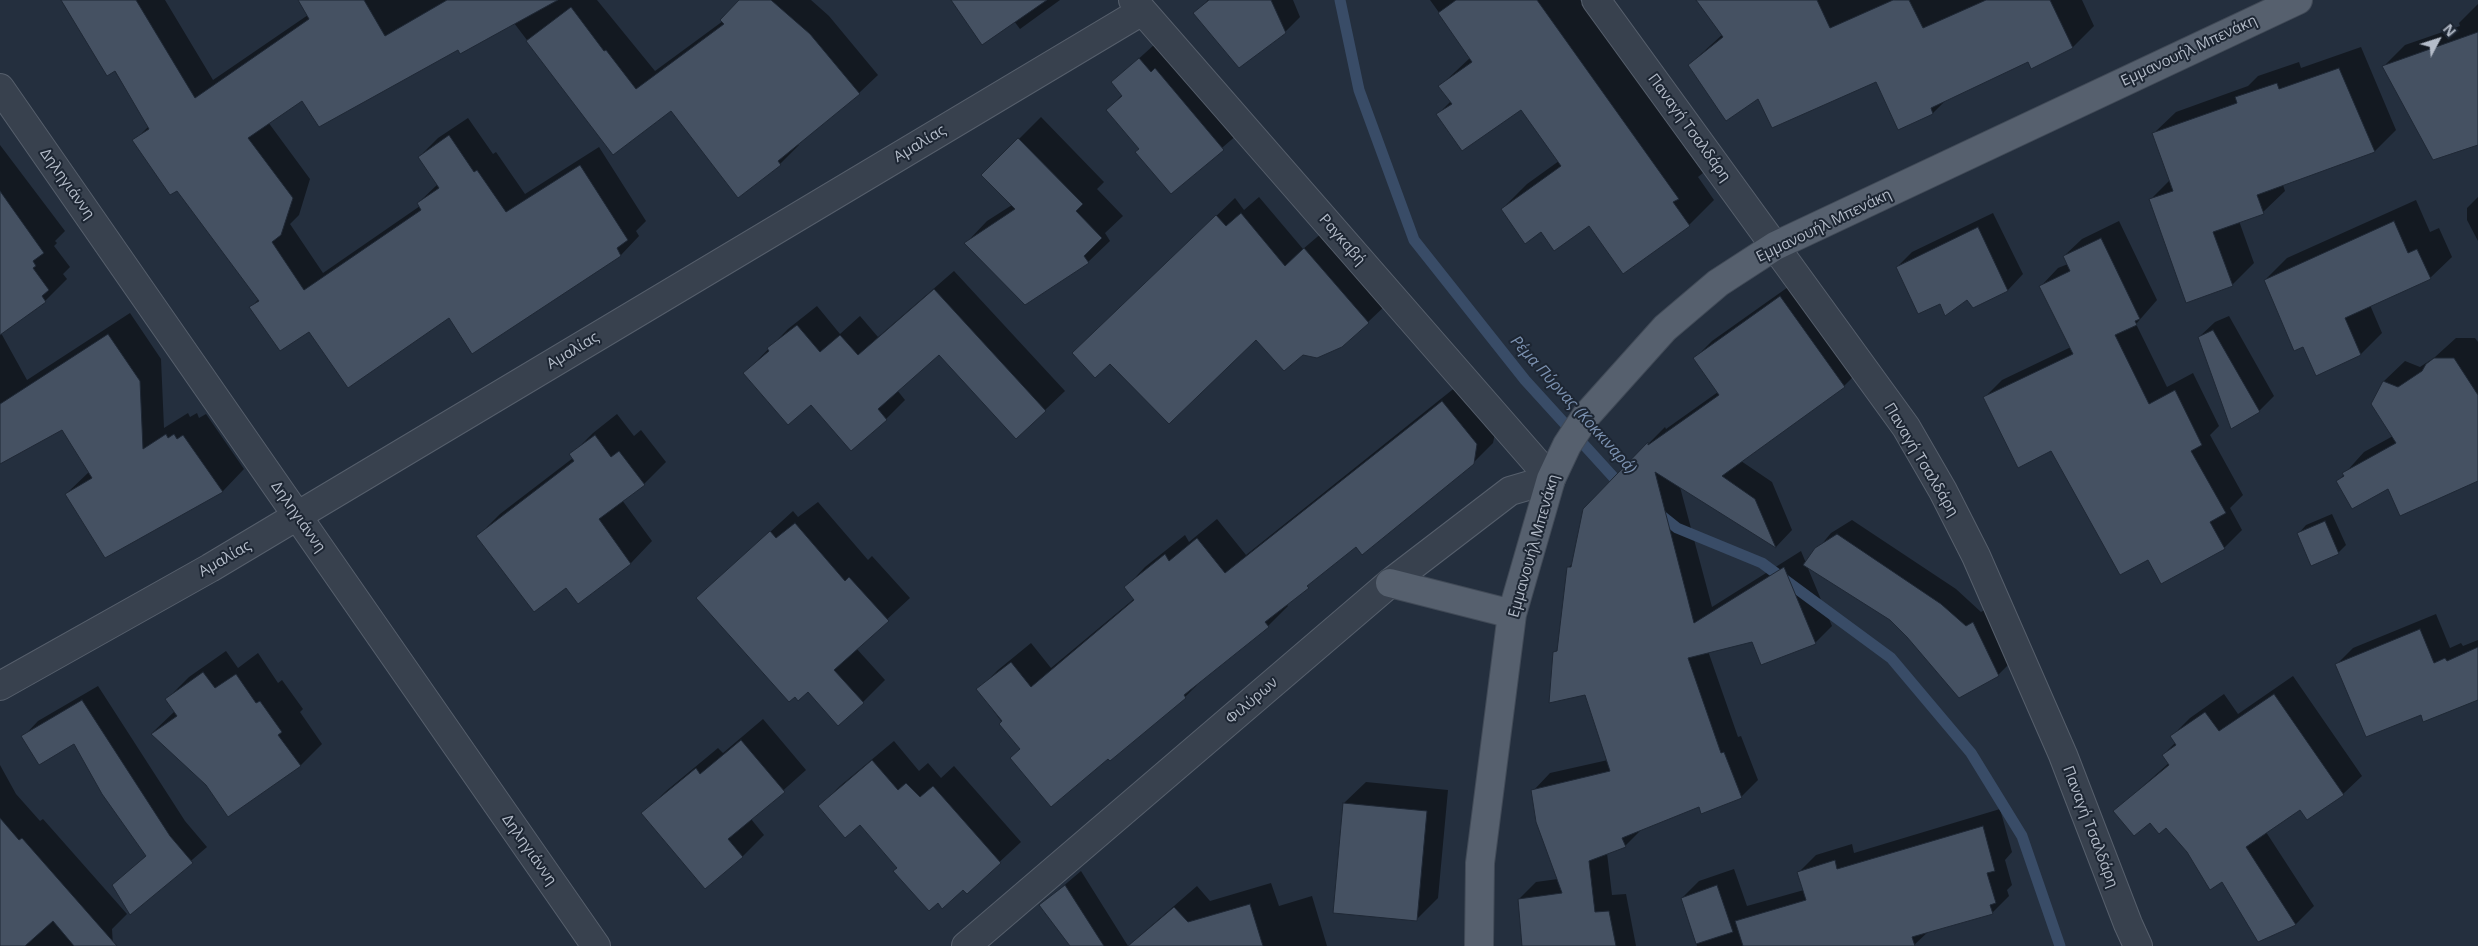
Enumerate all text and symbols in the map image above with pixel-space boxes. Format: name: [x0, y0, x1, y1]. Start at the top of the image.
street label: Εμμανουήλ Μπενάκη: [2118, 12, 2260, 90]
north arrow: [2413, 15, 2463, 65]
text: N: [2439, 20, 2461, 41]
street label: Παναγή Τσαλδάρη: [1644, 70, 1734, 186]
street label: Αμαλίας: [891, 121, 949, 167]
street label: Δηληγιάννη: [36, 145, 98, 223]
street label: Εμμανουήλ Μπενάκη: [1753, 185, 1895, 267]
street label: Ραγκαβή: [1315, 211, 1369, 269]
street label: Αμαλίας: [544, 328, 602, 374]
water label: Ρέμα Πύρνας (Κοκκιναρά): [1506, 332, 1640, 478]
street label: Παναγή Τσαλδάρη: [1880, 400, 1962, 520]
street label: Εμμανουήλ Μπενάκη: [1505, 472, 1563, 620]
street label: Δηληγιάννη: [267, 478, 329, 556]
street label: Αμαλίας: [196, 537, 254, 581]
street label: Φιλύρων: [1222, 674, 1282, 728]
street label: Παναγή Τσαλδάρη: [2058, 763, 2122, 891]
street label: Δηληγιάννη: [498, 811, 560, 889]

